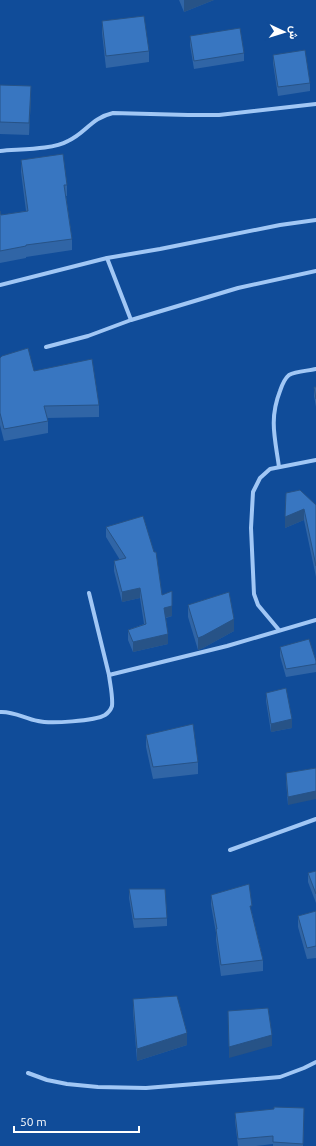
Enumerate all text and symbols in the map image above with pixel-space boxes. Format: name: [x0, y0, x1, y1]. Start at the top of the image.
north arrow: [264, 12, 304, 52]
text: ش: [287, 26, 300, 40]
scale bar: [14, 1108, 139, 1134]
text: 50 m: [20, 1115, 47, 1128]

